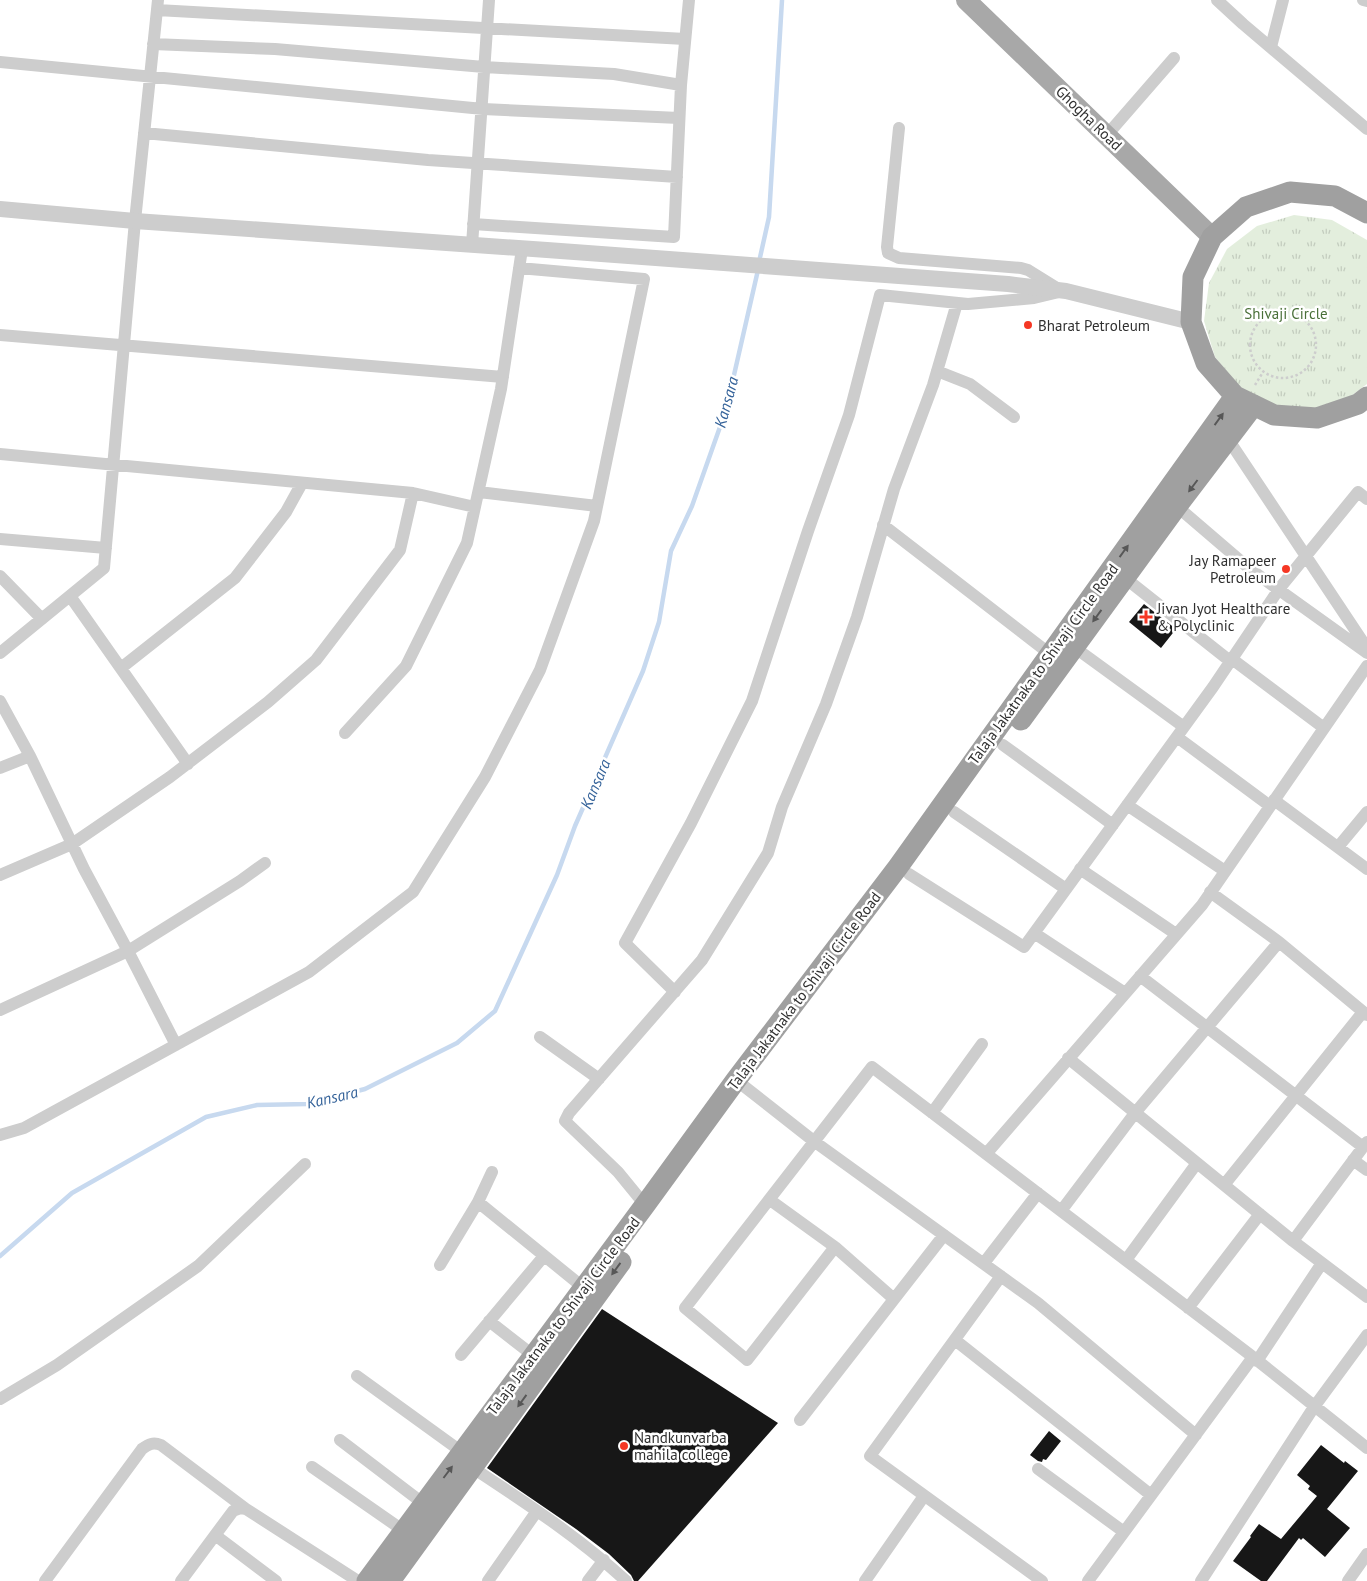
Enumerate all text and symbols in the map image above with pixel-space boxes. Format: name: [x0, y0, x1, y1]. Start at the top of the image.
street label: Ghogha Road: [1052, 82, 1126, 154]
park label: Shivaji Circle: [1244, 304, 1328, 323]
place label: Bharat Petroleum: [1038, 316, 1150, 335]
marker: Bharat Petroleum: [1022, 319, 1034, 331]
water label: Kansara: [710, 374, 742, 430]
one-way arrow: [1213, 413, 1224, 426]
one-way arrow: [1188, 479, 1198, 493]
one-way arrow: [1119, 544, 1129, 558]
place label: Jay Ramapeer Petroleum: [1189, 551, 1276, 587]
street label: Talaja Jakatnaka to Shivaji Circle Road: [964, 560, 1122, 768]
marker: Jay Ramapeer Petroleum: [1280, 563, 1292, 575]
place label: Jivan Jyot Healthcare & Polyclinic: [1156, 599, 1290, 635]
one-way arrow: [1092, 610, 1102, 623]
marker: Jivan Jyot Healthcare & Polyclinic: [1139, 610, 1153, 624]
water label: Kansara: [576, 756, 614, 812]
street label: Talaja Jakatnaka to Shivaji Circle Road: [723, 888, 885, 1094]
water label: Kansara: [304, 1081, 360, 1113]
street label: Talaja Jakatnaka to Shivaji Circle Road: [482, 1213, 644, 1419]
one-way arrow: [611, 1262, 622, 1275]
one-way arrow: [516, 1394, 527, 1407]
place label: Nandkunvarba mahila college: [634, 1428, 728, 1464]
marker: Nandkunvarba mahila college: [618, 1440, 630, 1452]
one-way arrow: [443, 1465, 453, 1479]

